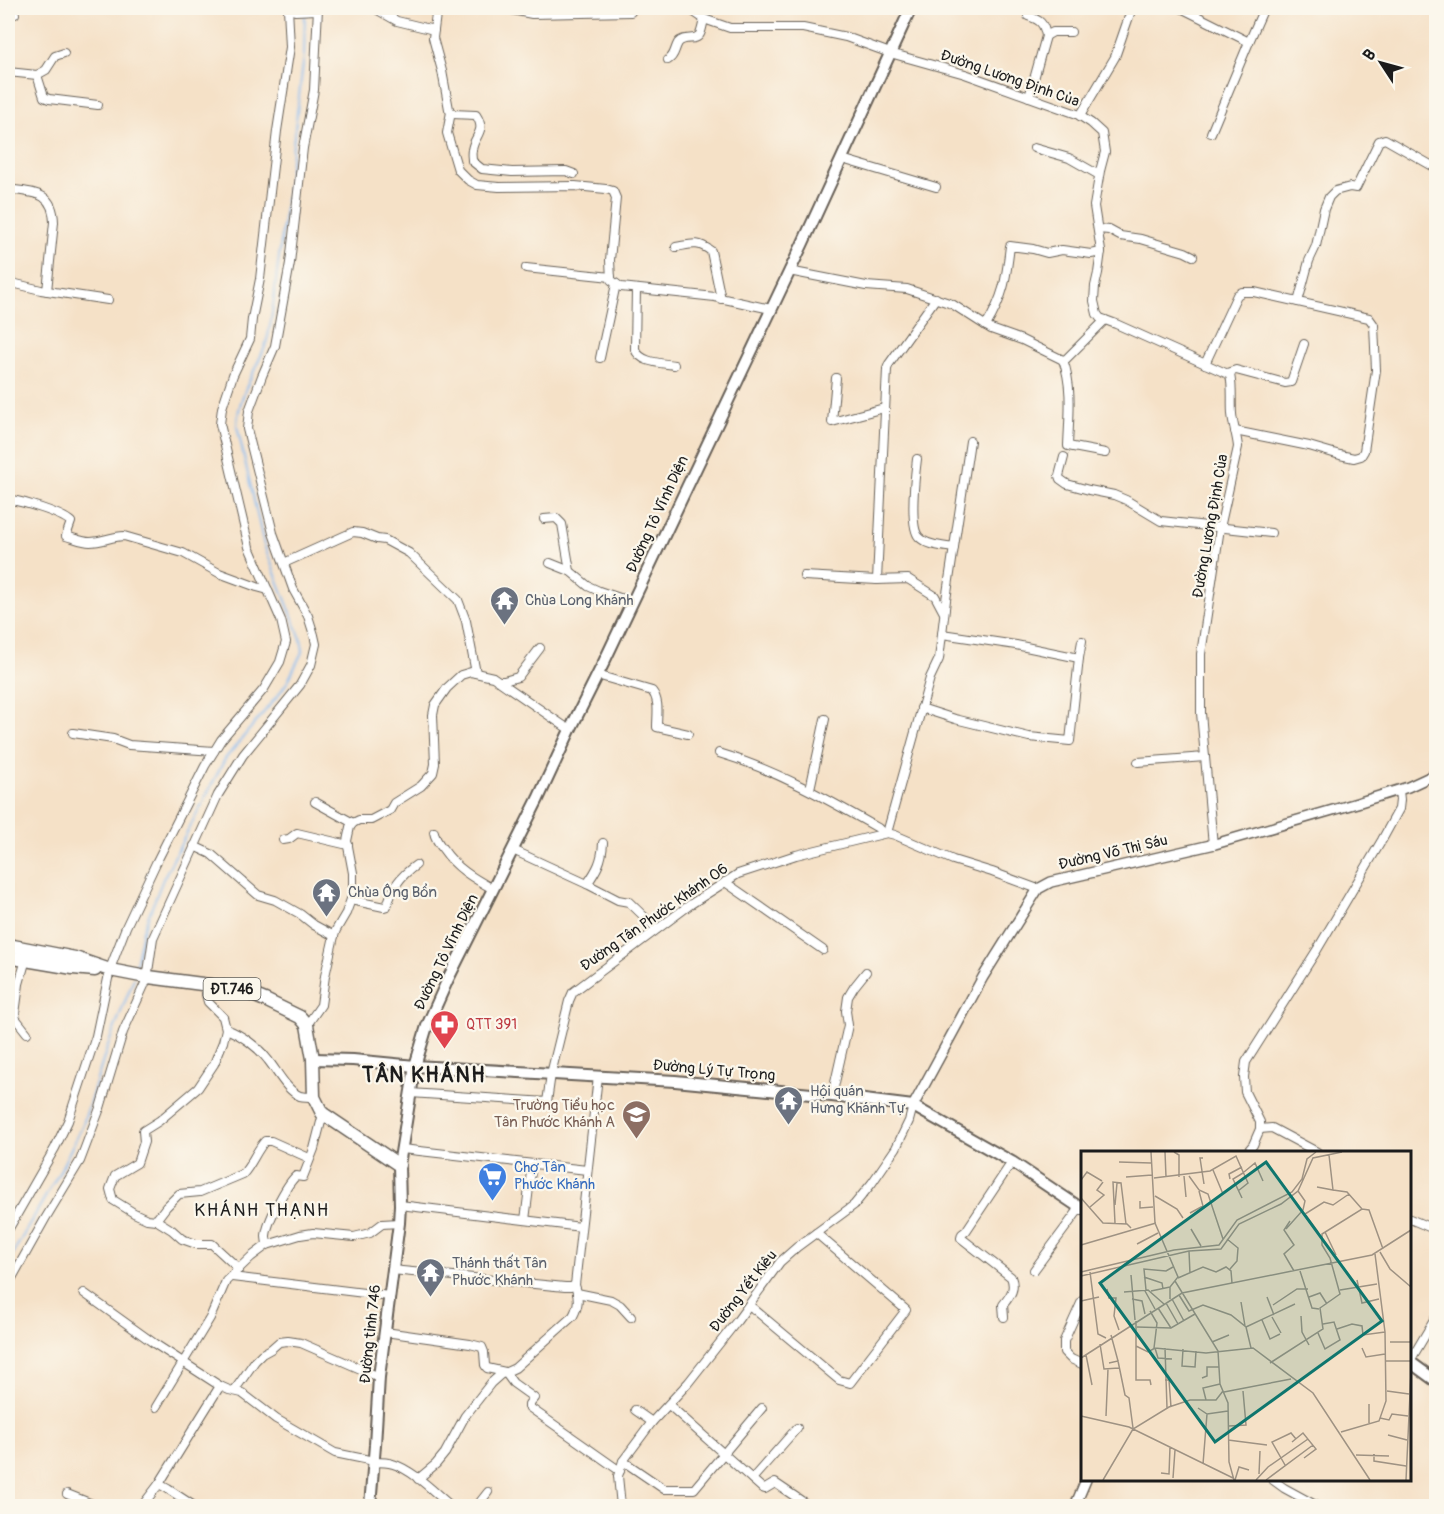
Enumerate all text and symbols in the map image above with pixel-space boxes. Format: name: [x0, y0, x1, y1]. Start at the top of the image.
north arrow: [1351, 33, 1411, 93]
text: B: [1359, 45, 1380, 64]
street label: Đường Lương Định Của: [938, 46, 1082, 111]
street label: Đường Tô Vĩnh Diện: [622, 453, 693, 576]
street label: Đường Lương Định Của: [1188, 453, 1233, 600]
temple icon: Chùa Long Khánh: [488, 584, 520, 626]
place label: Chùa Long Khánh: [525, 591, 634, 610]
street label: Đường Võ Thị Sáu: [1057, 831, 1170, 874]
street label: Đường Tân Phước Khánh 06: [577, 859, 732, 976]
temple icon: Chùa Ông Bổn: [311, 876, 343, 918]
place label: Chùa Ông Bổn: [348, 883, 437, 902]
street label: Đường Tô Vĩnh Diện: [410, 891, 483, 1013]
road number: ĐT.746: [204, 978, 260, 1000]
pharmacy icon: QTT 391: [429, 1008, 461, 1050]
place label: QTT 391: [466, 1015, 517, 1034]
street label: Đường Lý Tự Trọng: [652, 1056, 776, 1085]
district label: TÂN KHÁNH: [361, 1061, 486, 1089]
place label: Hội quán Hưng Khánh Tự: [810, 1082, 906, 1118]
temple icon: Hội quán Hưng Khánh Tự: [773, 1084, 805, 1126]
place label: Trường Tiểu học Tân Phước Khánh A: [494, 1096, 615, 1132]
school or university icon: Trường Tiểu học Tân Phước Khánh A: [620, 1098, 652, 1140]
inset map: [1081, 1151, 1411, 1481]
place label: Chợ Tân Phước Khánh: [514, 1158, 595, 1194]
supermarket icon: Chợ Tân Phước Khánh: [477, 1160, 509, 1202]
district label: KHÁNH THẠNH: [194, 1199, 330, 1222]
street label: Đường Yết Kiêu: [705, 1247, 781, 1336]
place label: Thánh thất Tân Phước Khánh: [452, 1254, 547, 1290]
temple icon: Thánh thất Tân Phước Khánh: [415, 1256, 447, 1298]
street label: Đường tỉnh 746: [356, 1284, 385, 1385]

